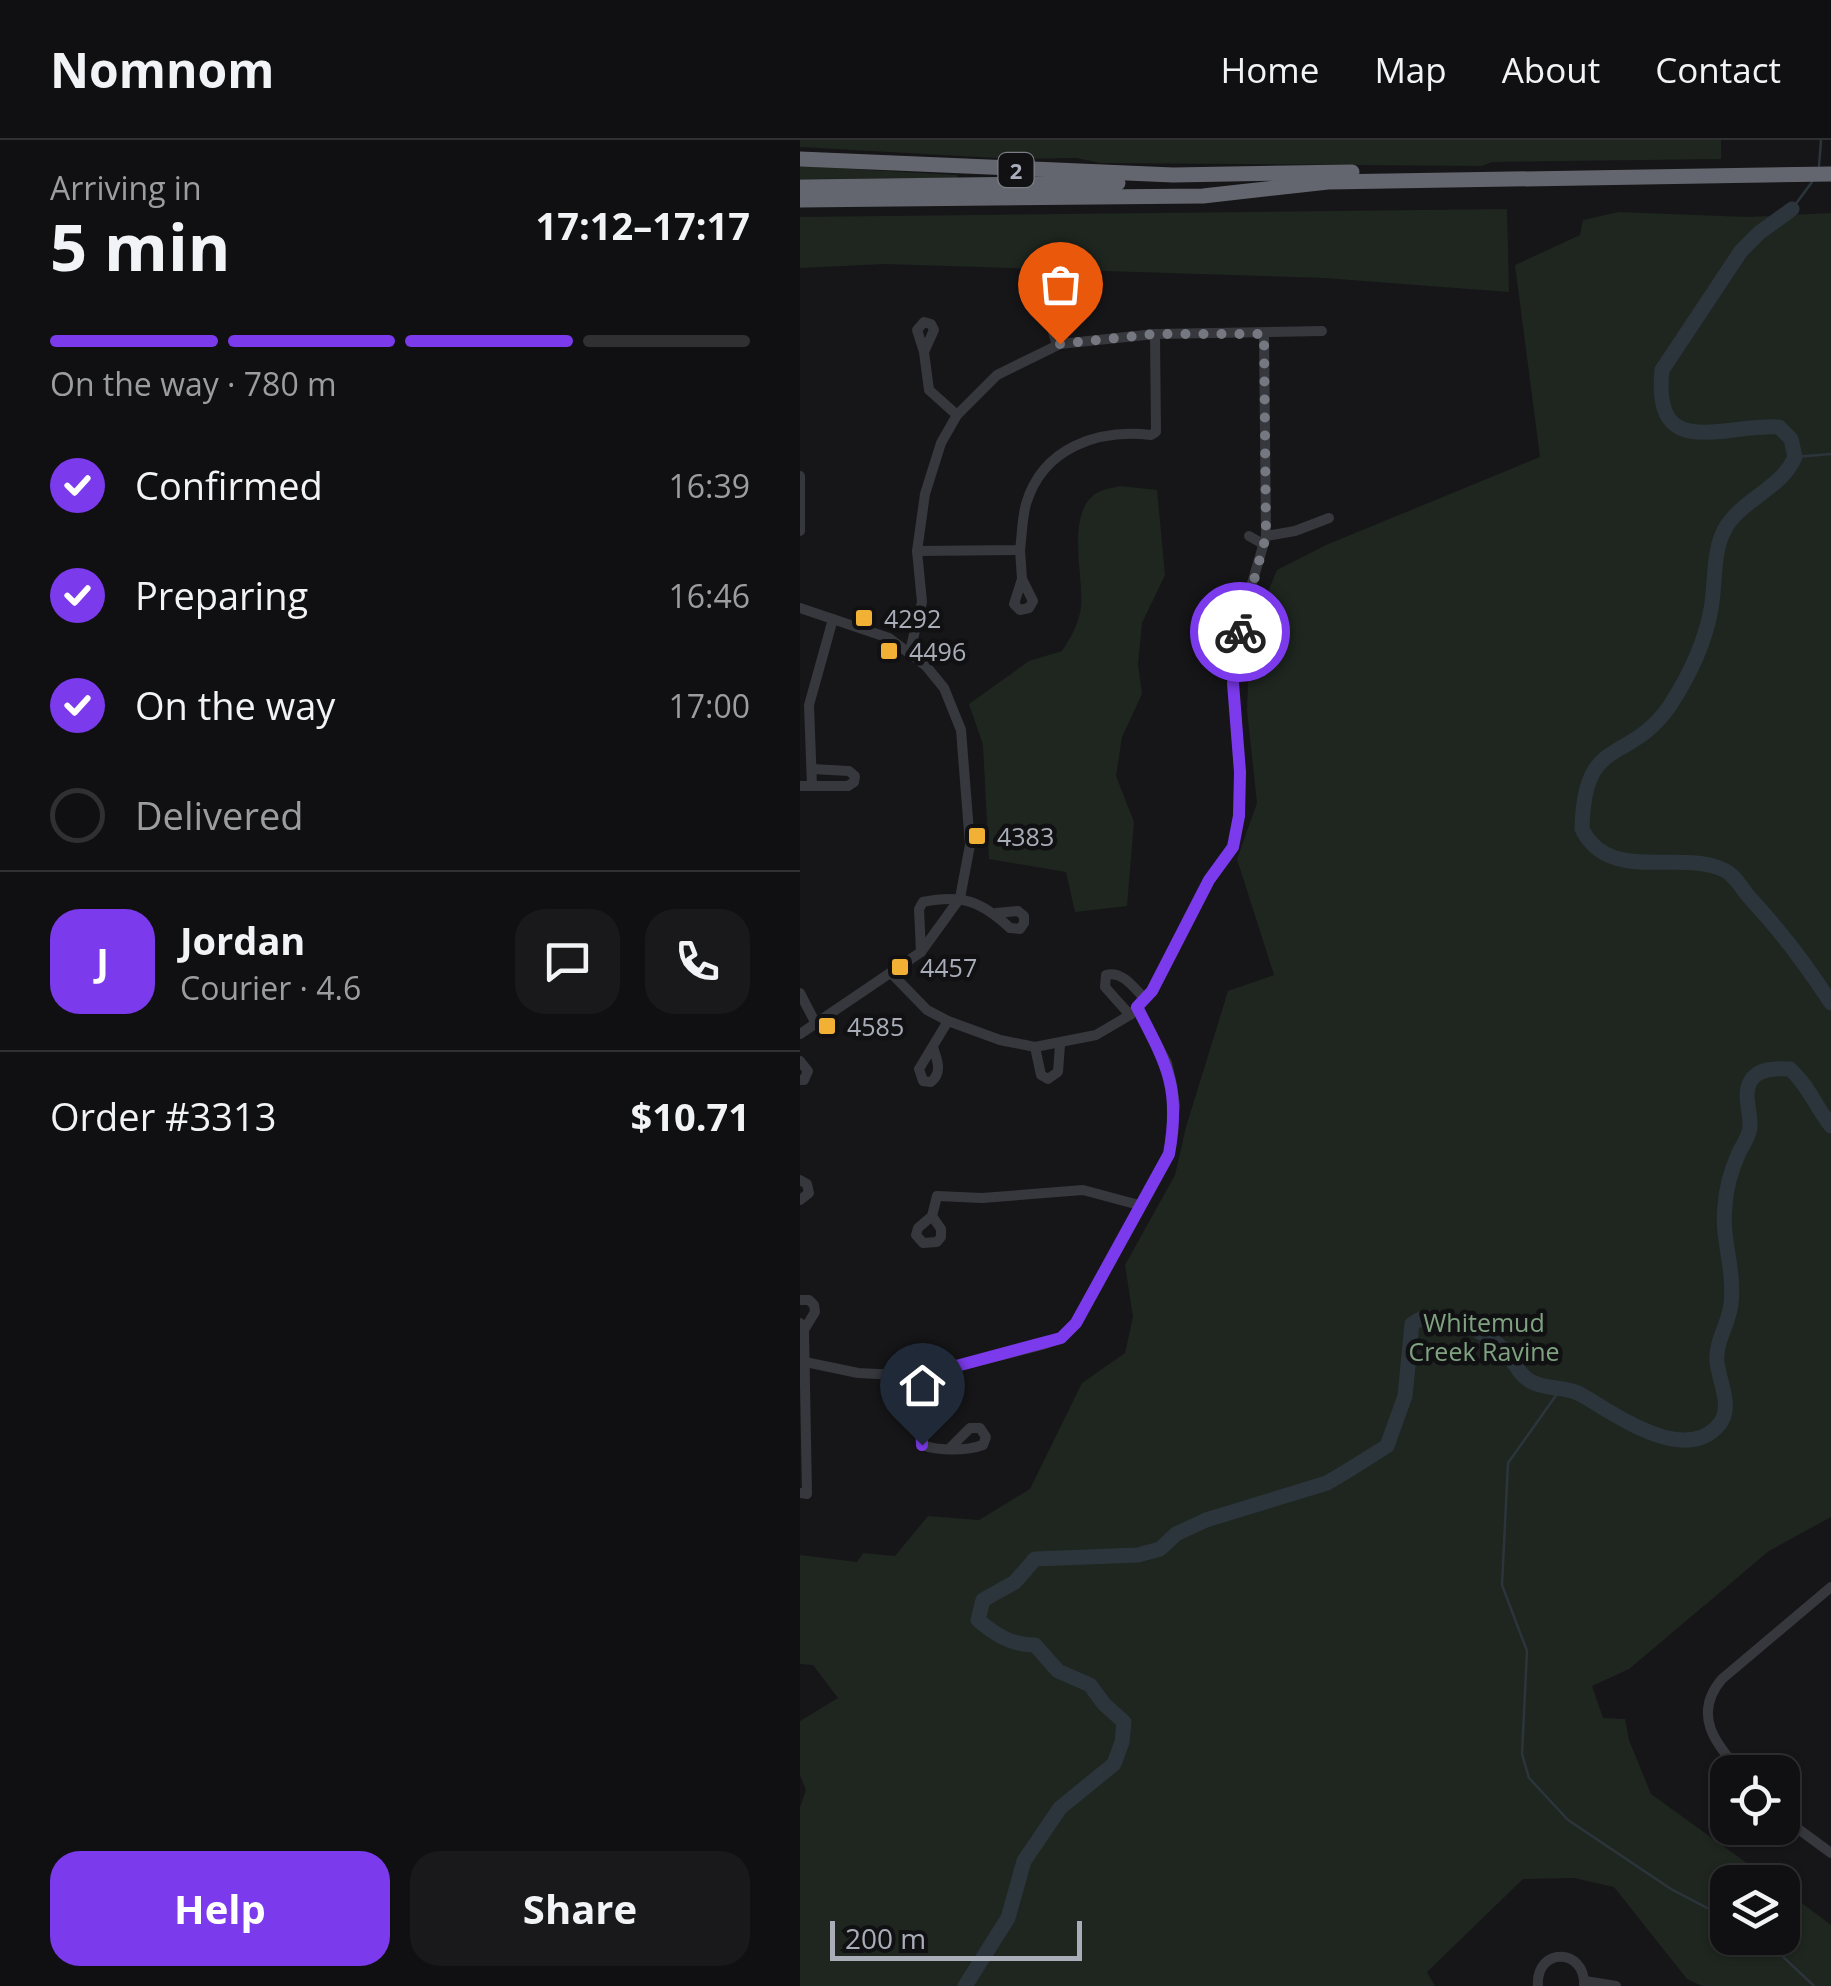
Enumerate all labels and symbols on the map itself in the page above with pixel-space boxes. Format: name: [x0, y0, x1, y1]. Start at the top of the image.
road number: 2: [998, 153, 1034, 187]
pin: [1018, 242, 1103, 345]
courier: [1190, 582, 1290, 682]
place label: 4292: [884, 601, 941, 635]
marker: 4292: [853, 607, 875, 629]
place label: 4496: [909, 634, 966, 668]
marker: 4496: [878, 640, 900, 662]
place label: 4383: [997, 819, 1054, 853]
marker: 4383: [966, 825, 988, 847]
place label: 4457: [920, 950, 977, 984]
marker: 4457: [889, 956, 911, 978]
place label: 4585: [847, 1009, 904, 1043]
marker: 4585: [816, 1015, 838, 1037]
park label: Whitemud Creek Ravine: [1408, 1305, 1560, 1368]
pin: [880, 1343, 965, 1446]
scale bar: [830, 1916, 1082, 1960]

